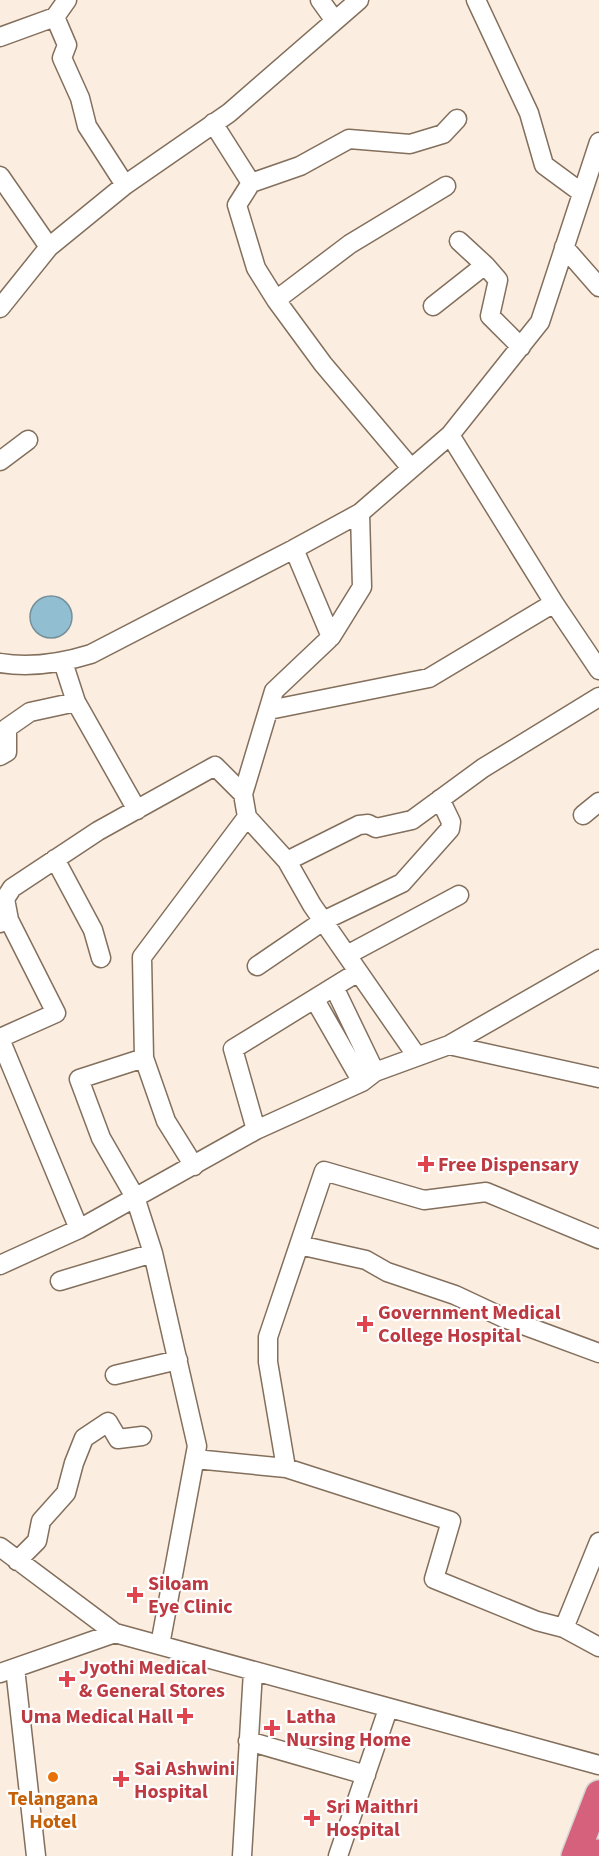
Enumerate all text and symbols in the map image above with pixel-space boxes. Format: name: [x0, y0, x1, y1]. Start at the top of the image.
place label: Free Dispensary: [438, 1151, 579, 1179]
marker: Free Dispensary: [419, 1157, 433, 1171]
place label: Government Medical College Hospital: [378, 1299, 561, 1350]
marker: Government Medical College Hospital: [356, 1315, 374, 1333]
place label: Siloam Eye Clinic: [148, 1570, 233, 1621]
marker: Siloam Eye Clinic: [126, 1586, 144, 1604]
place label: Jyothi Medical & General Stores: [79, 1654, 225, 1705]
marker: Jyothi Medical & General Stores: [60, 1672, 74, 1686]
place label: Uma Medical Hall: [21, 1703, 173, 1731]
place label: Latha Nursing Home: [286, 1703, 411, 1754]
marker: Uma Medical Hall: [178, 1709, 192, 1723]
marker: Latha Nursing Home: [263, 1719, 281, 1737]
place label: Sai Ashwini Hospital: [134, 1755, 235, 1806]
marker: Telangana Hotel: [46, 1770, 60, 1784]
marker: Sai Ashwini Hospital: [112, 1770, 130, 1788]
place label: Telangana Hotel: [8, 1785, 98, 1836]
place label: Sri Maithri Hospital: [326, 1793, 418, 1844]
marker: Sri Maithri Hospital: [303, 1809, 321, 1827]

